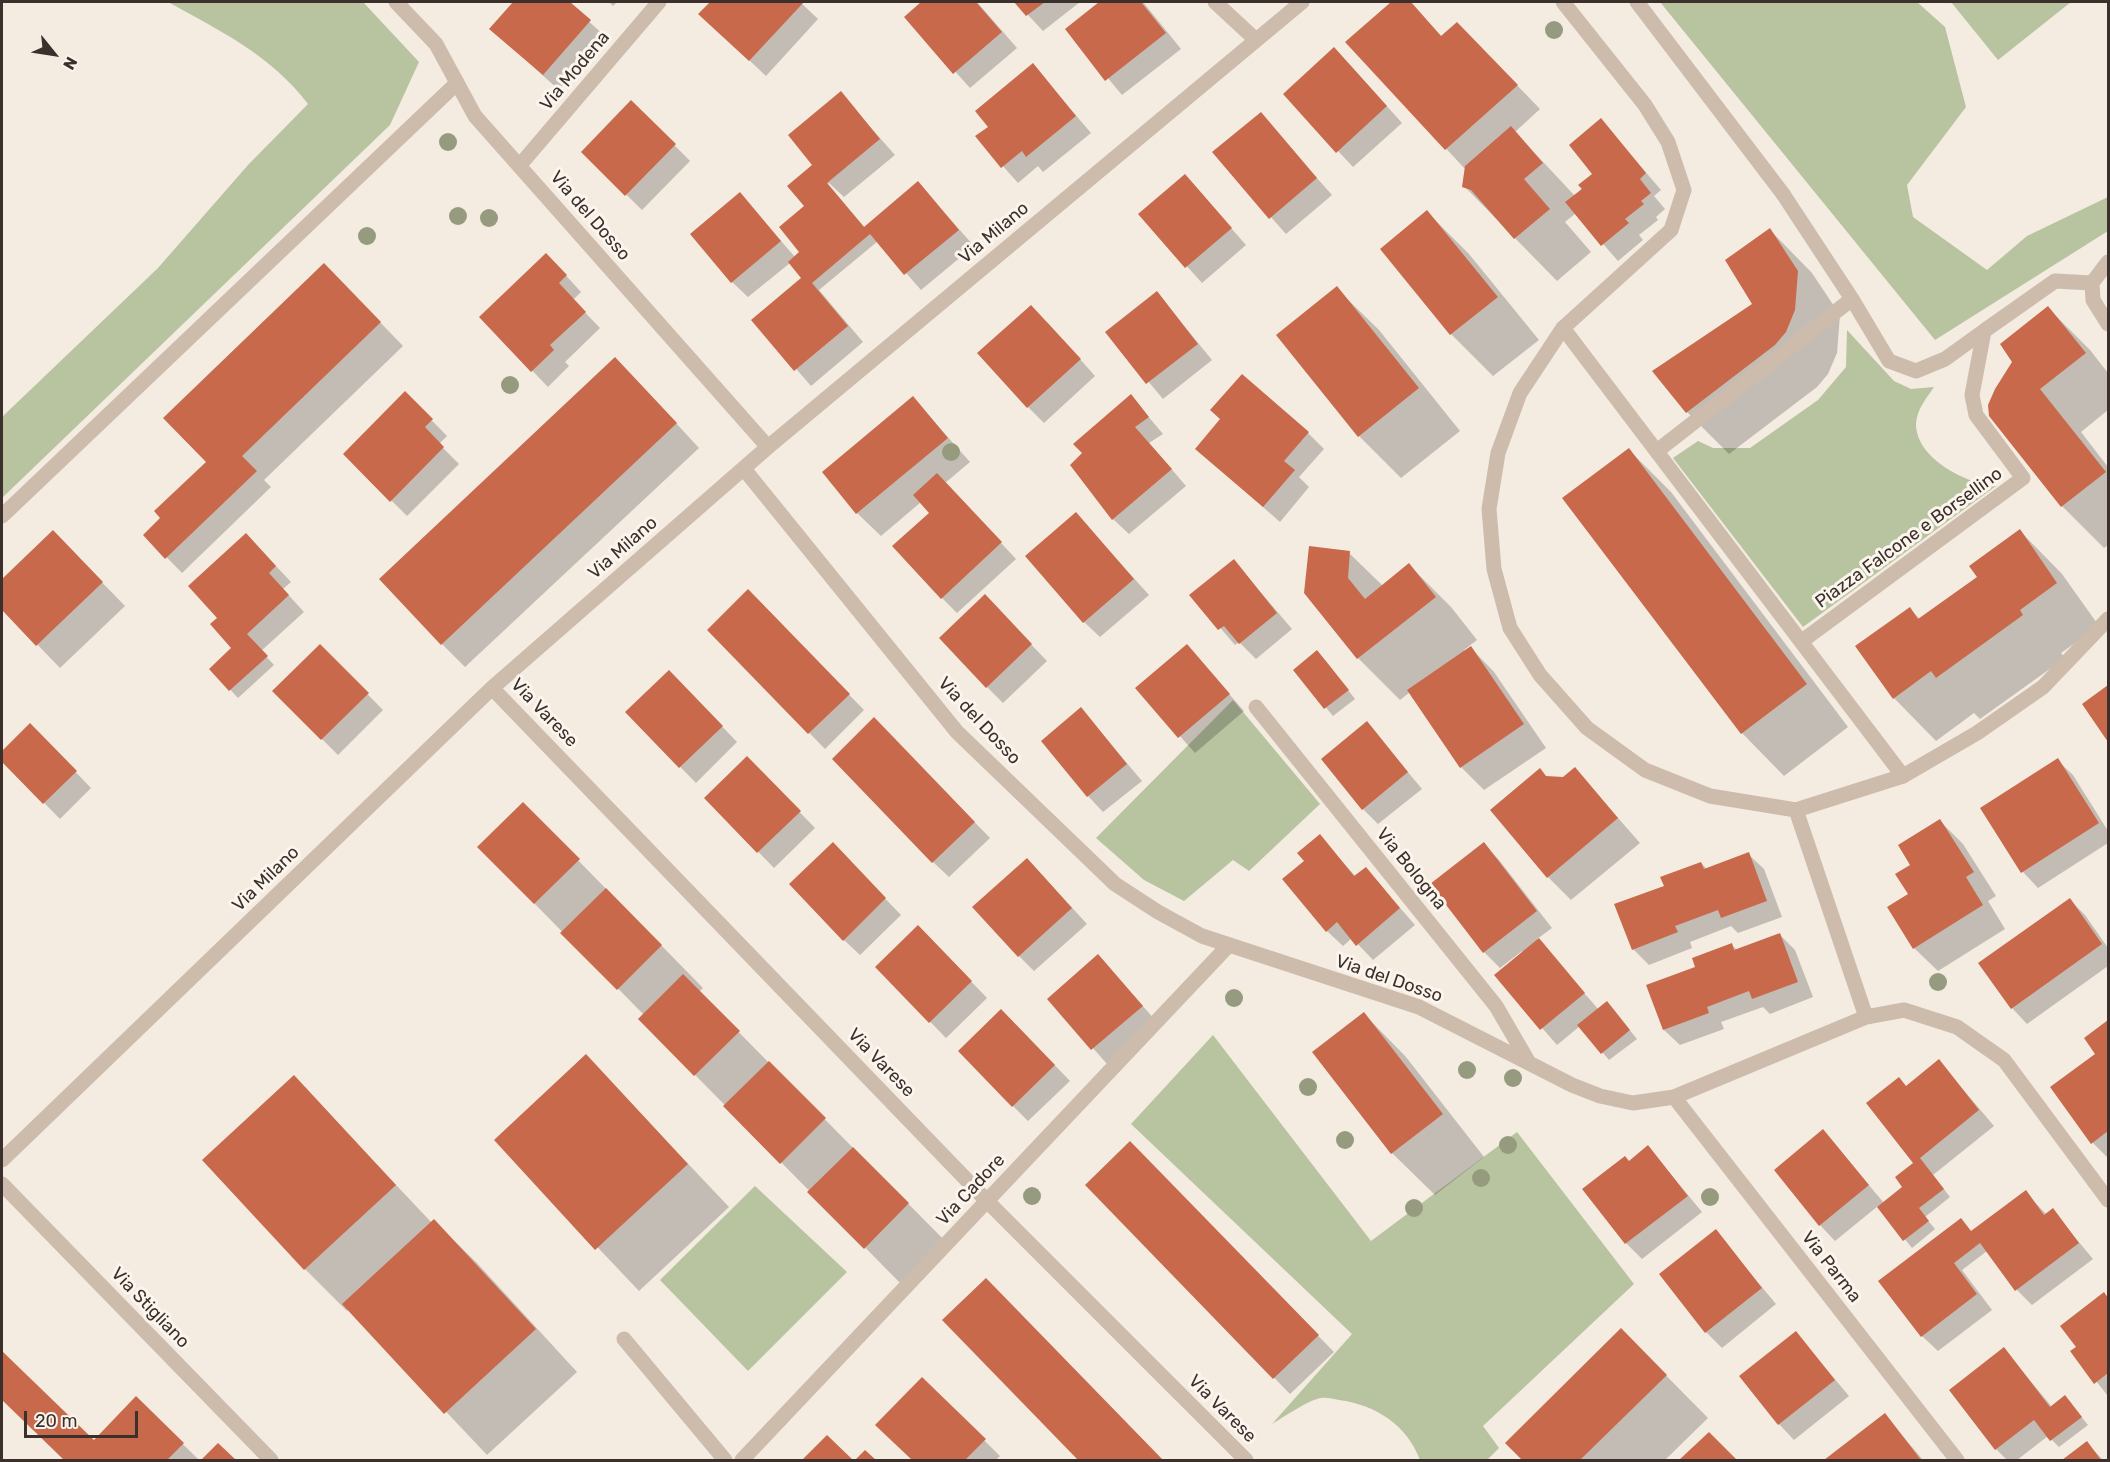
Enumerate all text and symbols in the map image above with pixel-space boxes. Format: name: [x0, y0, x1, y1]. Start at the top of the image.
north arrow: [24, 24, 84, 84]
street label: Via Modena: [536, 27, 614, 115]
text: N: [59, 54, 81, 73]
street label: Via del Dosso: [545, 167, 635, 265]
street label: Via Milano: [955, 198, 1033, 268]
street label: Piazza Falcone e Borsellino: [1811, 463, 2007, 613]
street label: Via Milano: [584, 512, 662, 584]
street label: Via del Dosso: [933, 673, 1025, 769]
street label: Via Varese: [506, 674, 582, 752]
street label: Via Bologna: [1371, 824, 1451, 914]
street label: Via Milano: [228, 842, 304, 916]
street label: Via del Dosso: [1333, 951, 1445, 1007]
street label: Via Varese: [843, 1024, 919, 1102]
street label: Via Cadore: [932, 1150, 1010, 1230]
street label: Via Parma: [1796, 1227, 1866, 1307]
street label: Via Stigliano: [106, 1263, 194, 1353]
street label: Via Varese: [1184, 1371, 1260, 1447]
scale bar: [27, 1399, 141, 1437]
text: 20 m: [35, 1410, 77, 1432]

